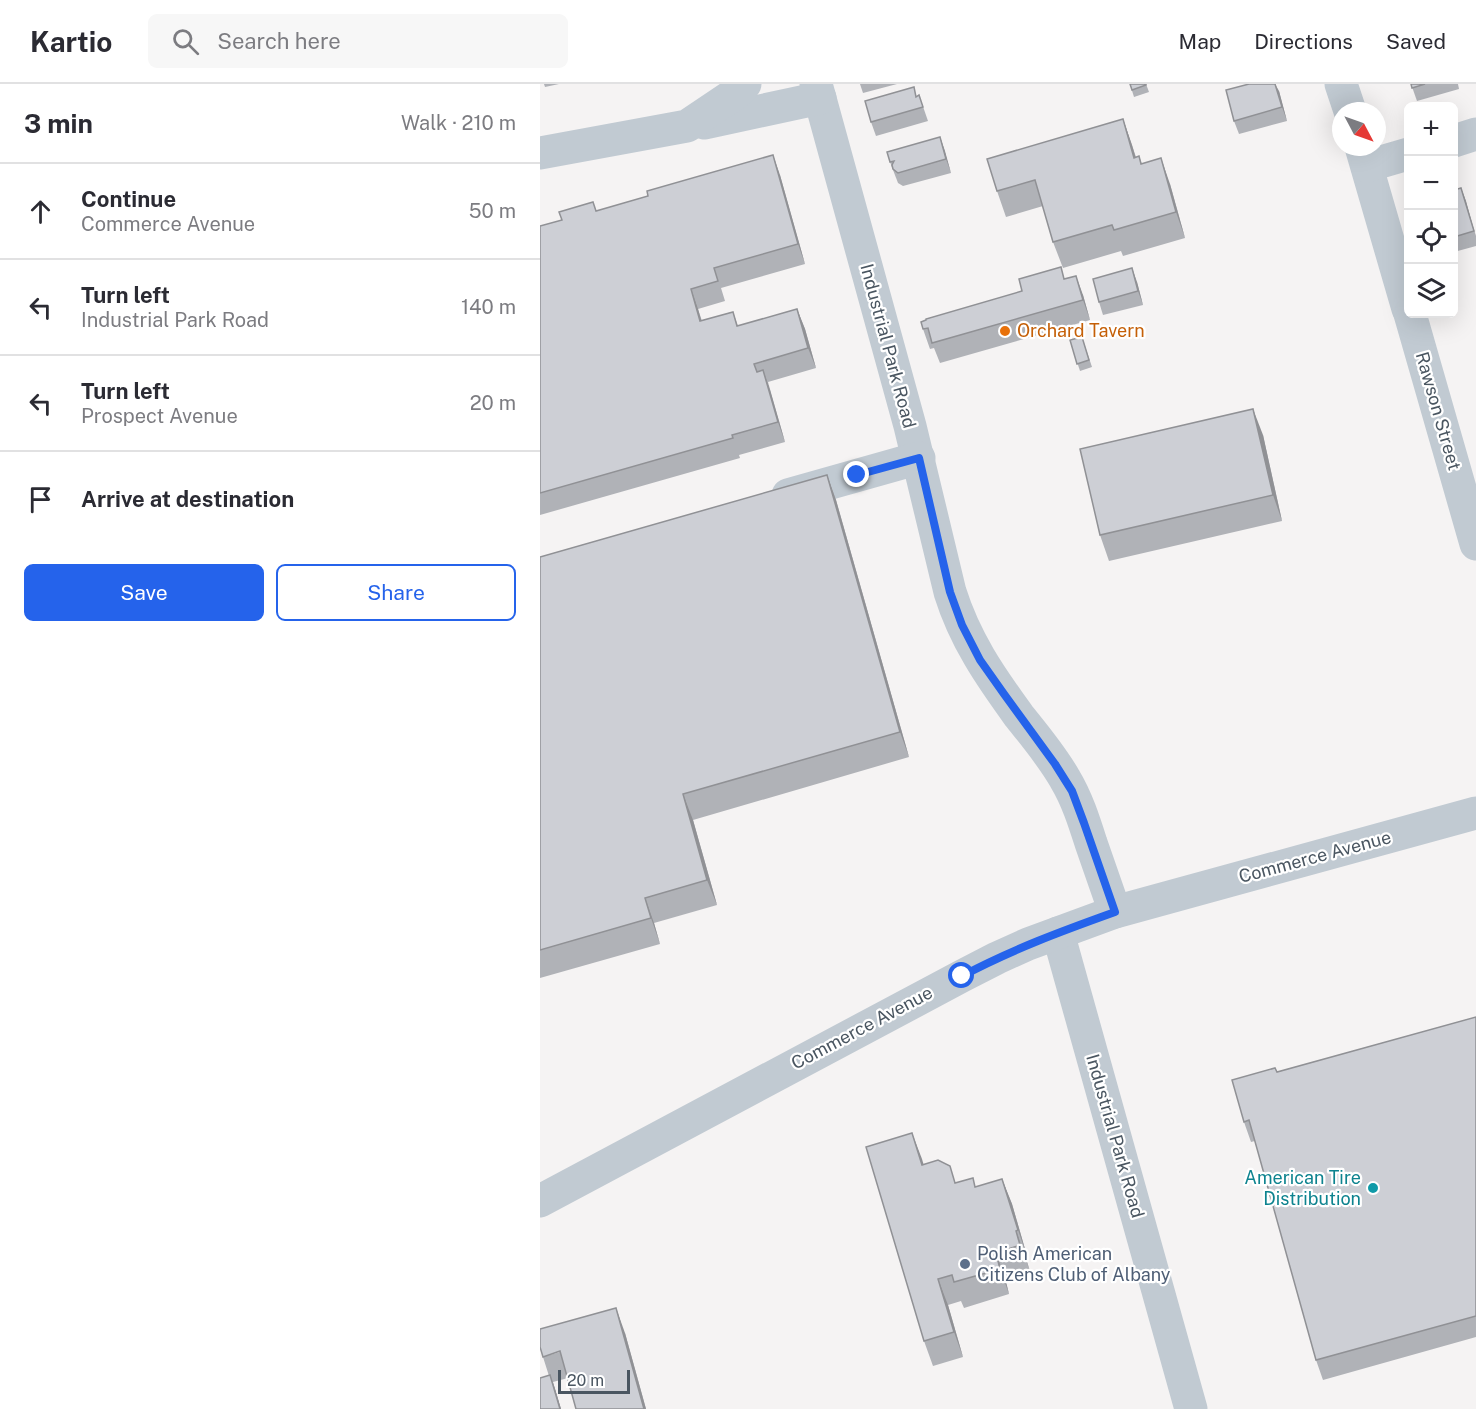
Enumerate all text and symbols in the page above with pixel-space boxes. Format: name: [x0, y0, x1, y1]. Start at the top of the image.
search box: [148, 14, 568, 68]
text: Kartio: [30, 25, 112, 58]
icon: search: [169, 25, 202, 58]
text: Search here: [217, 28, 341, 54]
text: Map: [1179, 29, 1221, 54]
text: Directions: [1254, 29, 1353, 54]
text: Saved: [1386, 29, 1446, 54]
north arrow: [1332, 102, 1386, 156]
map controls: [1404, 102, 1458, 318]
button: +: [1404, 102, 1458, 156]
text: 3 min: [24, 108, 93, 139]
text: Walk · 210 m: [401, 111, 516, 135]
button: −: [1404, 156, 1458, 210]
text: Continue: [81, 186, 176, 212]
icon: ahead: [24, 195, 57, 228]
text: 50 m: [469, 199, 516, 223]
button: locate: [1404, 210, 1458, 264]
text: Commerce Avenue: [81, 212, 255, 236]
street label: Industrial Park Road: [856, 261, 921, 430]
button: layers: [1404, 264, 1458, 318]
text: Turn left: [81, 282, 170, 308]
icon: left: [24, 291, 57, 324]
text: 140 m: [461, 295, 516, 319]
text: Industrial Park Road: [81, 308, 269, 332]
place label: Orchard Tavern: [1017, 320, 1145, 341]
marker: Orchard Tavern: [998, 324, 1012, 338]
street label: Rawson Street: [1412, 349, 1465, 472]
text: Turn left: [81, 378, 170, 404]
icon: left: [24, 387, 57, 420]
text: 20 m: [470, 391, 516, 415]
text: Prospect Avenue: [81, 404, 238, 428]
route end: [843, 461, 869, 487]
icon: arrive: [24, 483, 57, 516]
text: Arrive at destination: [81, 486, 294, 512]
button: Save: [24, 564, 264, 621]
button: Share: [276, 564, 516, 621]
street label: Commerce Avenue: [1236, 826, 1393, 887]
route start: [948, 962, 974, 988]
street label: Commerce Avenue: [788, 981, 936, 1074]
street label: Industrial Park Road: [1082, 1052, 1149, 1220]
place label: American Tire Distribution: [1244, 1167, 1361, 1209]
marker: American Tire Distribution: [1366, 1181, 1380, 1195]
place label: Polish American Citizens Club of Albany: [977, 1243, 1171, 1285]
marker: Polish American Citizens Club of Albany: [958, 1257, 972, 1271]
scale bar: [558, 1367, 630, 1394]
text: 20 m: [567, 1371, 604, 1390]

